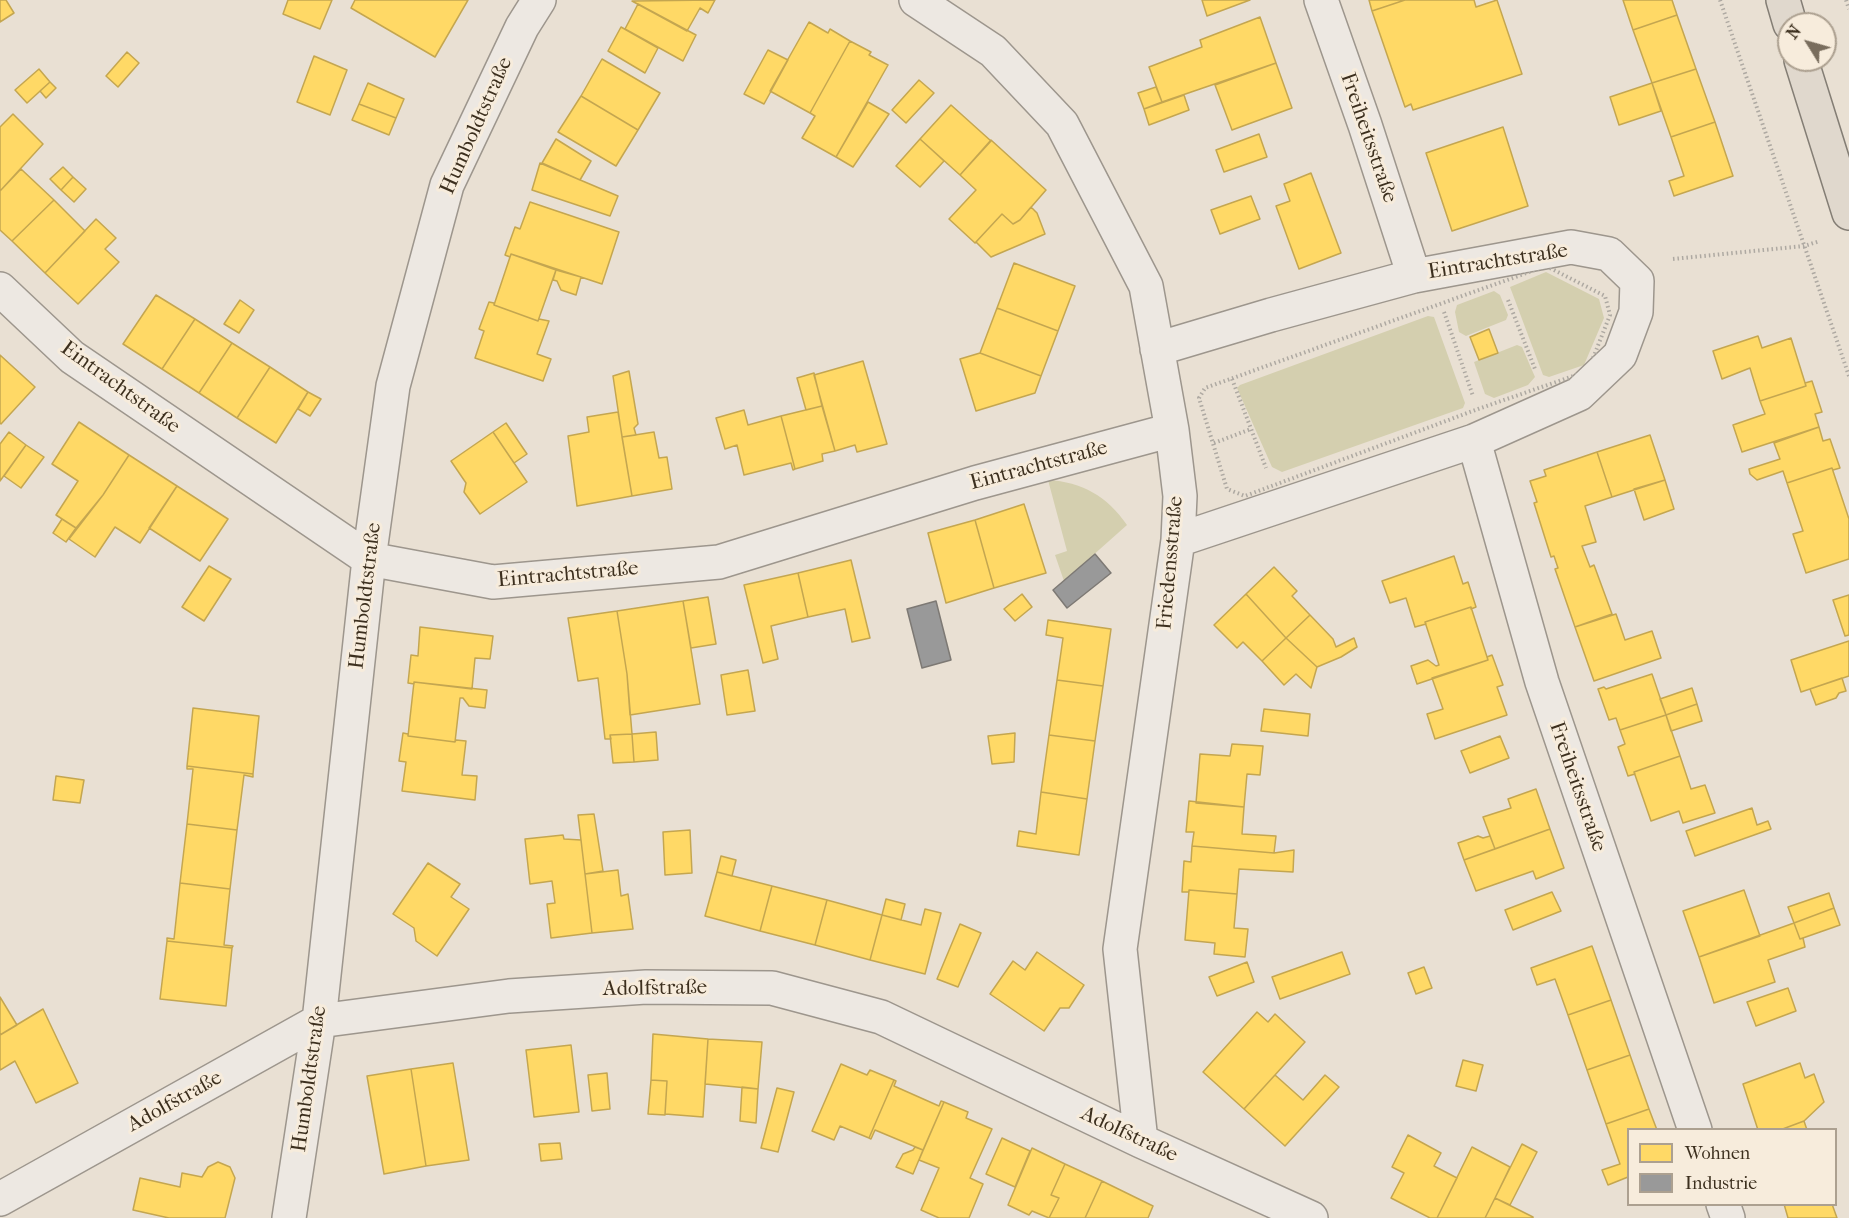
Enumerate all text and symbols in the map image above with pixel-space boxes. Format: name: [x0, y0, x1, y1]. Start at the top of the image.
north arrow: [1777, 12, 1837, 72]
text: N: [1783, 22, 1805, 43]
street label: Humboldtstraße: [435, 53, 519, 199]
street label: Freiheitsstraße: [1334, 70, 1402, 206]
street label: Eintrachtstraße: [1426, 239, 1570, 285]
street label: Eintrachtstraße: [55, 336, 185, 440]
street label: Eintrachtstraße: [968, 436, 1110, 496]
street label: Friedensstraße: [1153, 495, 1189, 631]
street label: Humboldtstraße: [345, 521, 387, 671]
street label: Eintrachtstraße: [497, 556, 639, 594]
street label: Freiheitsstraße: [1543, 719, 1611, 855]
street label: Adolfstraße: [603, 975, 707, 1003]
street label: Humboldtstraße: [287, 1004, 333, 1154]
street label: Adolfstraße: [123, 1066, 227, 1138]
street label: Adolfstraße: [1077, 1102, 1181, 1168]
legend: [1627, 1128, 1837, 1206]
text: Wohnen: [1685, 1143, 1750, 1164]
text: Industrie: [1685, 1173, 1757, 1194]

